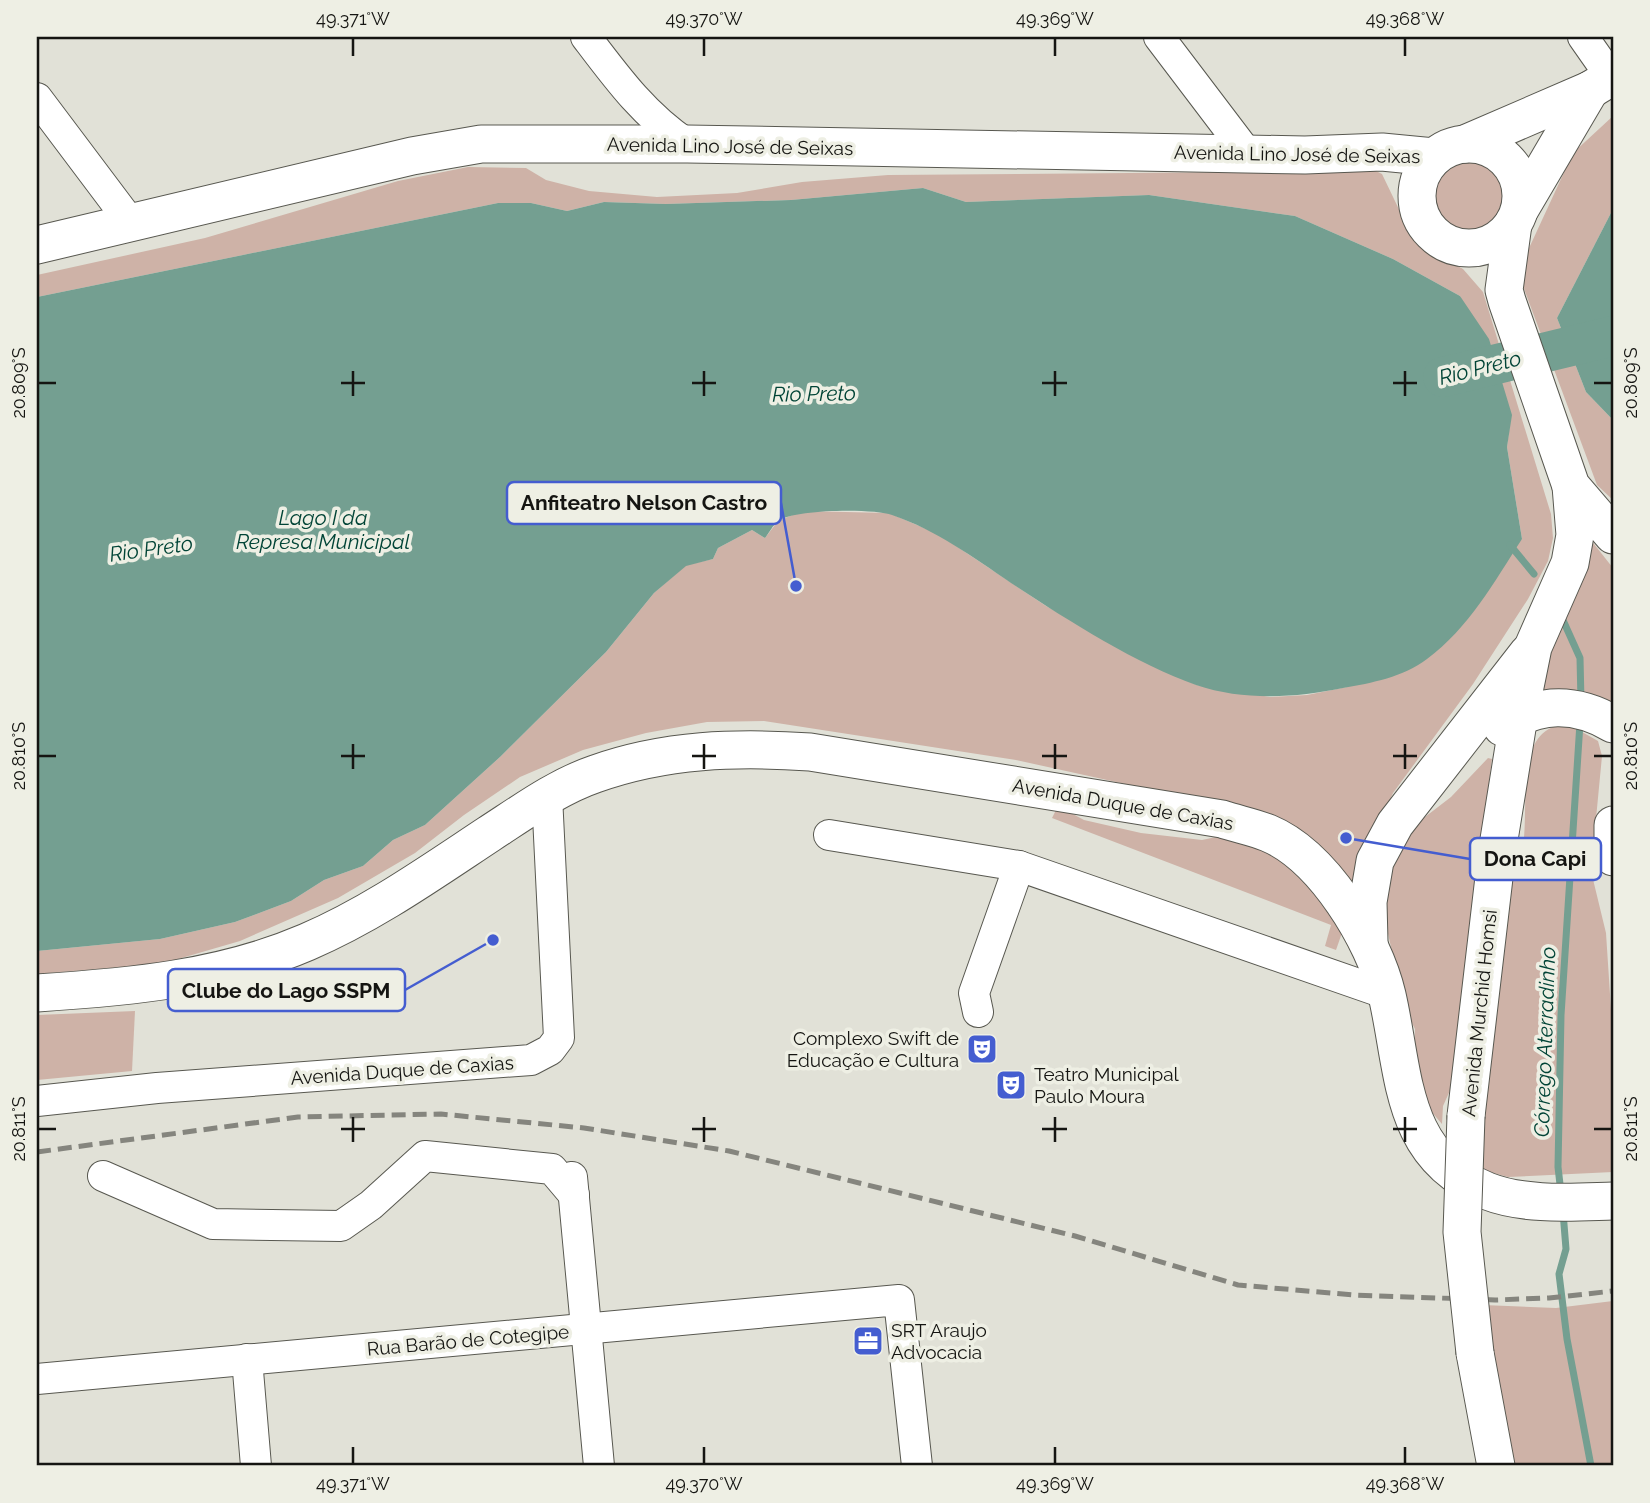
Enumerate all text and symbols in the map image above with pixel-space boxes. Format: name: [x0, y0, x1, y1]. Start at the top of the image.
text: 49.371°W: [316, 8, 390, 29]
text: 49.370°W: [665, 8, 743, 29]
text: 49.369°W: [1016, 8, 1094, 29]
text: 49.368°W: [1366, 8, 1444, 29]
street label: Avenida Lino José de Seixas: [607, 133, 853, 159]
street label: Avenida Lino José de Seixas: [1174, 141, 1420, 167]
water label: Rio Preto: [1436, 345, 1524, 390]
text: 20.809°S: [8, 347, 29, 419]
text: 20.809°S: [1620, 347, 1641, 419]
water label: Rio Preto: [772, 380, 856, 407]
callout: Anfiteatro Nelson Castro: [507, 482, 781, 524]
text: Anfiteatro Nelson Castro: [521, 490, 767, 515]
water label: Lago I da Represa Municipal: [236, 505, 410, 554]
water label: Rio Preto: [108, 530, 194, 567]
text: 20.810°S: [8, 722, 29, 790]
text: 20.810°S: [1620, 722, 1641, 790]
street label: Avenida Duque de Caxias: [1011, 774, 1235, 834]
callout: Dona Capi: [1470, 838, 1601, 880]
text: Dona Capi: [1484, 846, 1586, 871]
street label: Avenida Murchid Homsi: [1457, 908, 1501, 1118]
water label: Córrego Aterradinho: [1529, 946, 1560, 1138]
callout: Clube do Lago SSPM: [168, 969, 405, 1011]
text: Clube do Lago SSPM: [182, 978, 390, 1003]
place label: Complexo Swift de Educação e Cultura: [787, 1027, 959, 1071]
theatre icon: Complexo Swift de Educação e Cultura: [965, 1032, 999, 1066]
street label: Avenida Duque de Caxias: [290, 1051, 514, 1089]
place label: Teatro Municipal Paulo Moura: [1034, 1063, 1180, 1107]
theatre icon: Teatro Municipal Paulo Moura: [994, 1068, 1028, 1102]
text: 20.811°S: [8, 1096, 29, 1162]
text: 20.811°S: [1620, 1096, 1641, 1162]
place label: SRT Araujo Advocacia: [891, 1319, 987, 1363]
street label: Rua Barão de Cotegipe: [366, 1320, 570, 1360]
office icon: SRT Araujo Advocacia: [851, 1324, 885, 1358]
text: 49.371°W: [316, 1473, 390, 1494]
text: 49.370°W: [665, 1473, 743, 1494]
text: 49.369°W: [1016, 1473, 1094, 1494]
text: 49.368°W: [1366, 1473, 1444, 1494]

